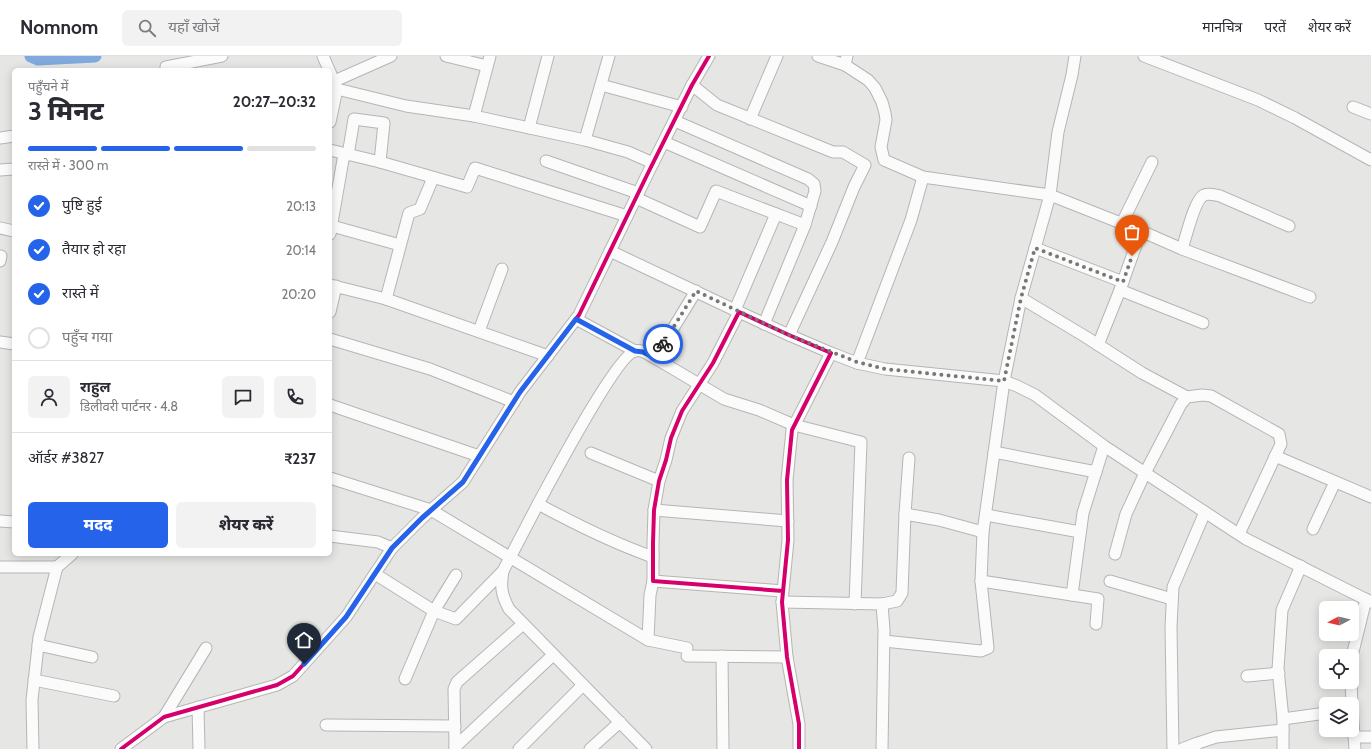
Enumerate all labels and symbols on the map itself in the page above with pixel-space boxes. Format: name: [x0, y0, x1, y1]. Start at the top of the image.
pin: [1115, 215, 1149, 256]
courier: [643, 324, 683, 364]
north arrow: [1319, 601, 1359, 641]
pin: [287, 623, 321, 664]

